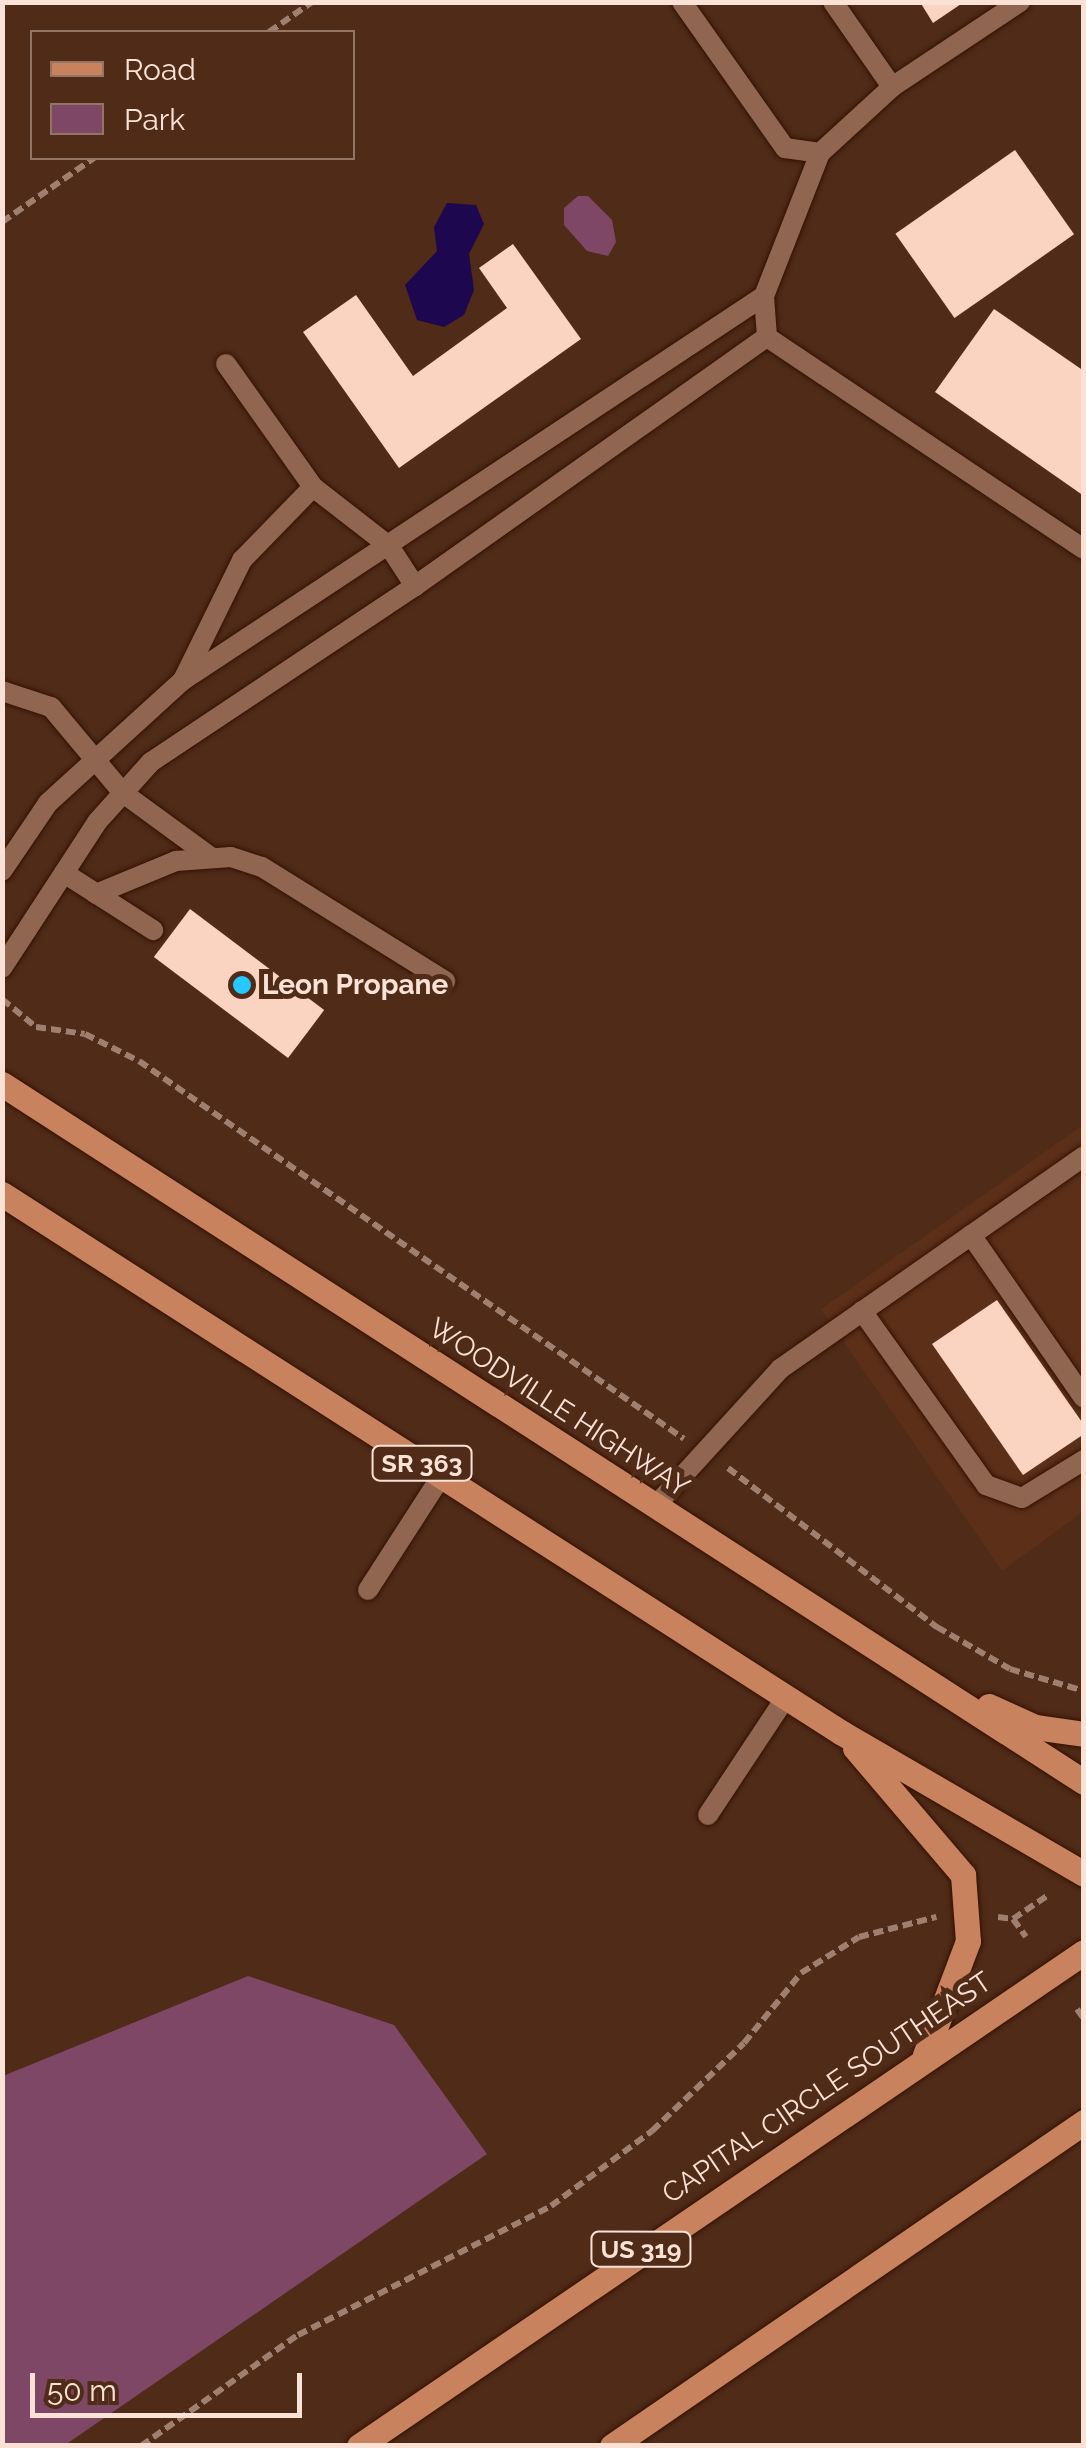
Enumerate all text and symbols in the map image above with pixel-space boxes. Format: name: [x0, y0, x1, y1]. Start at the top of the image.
legend: [30, 30, 355, 160]
text: Road: [124, 52, 196, 87]
text: Park: [124, 102, 185, 137]
place label: Leon Propane: [262, 968, 448, 1002]
marker: Leon Propane: [231, 974, 253, 996]
street label: WOODVILLE HIGHWAY: [423, 1311, 695, 1505]
road number: SR 363: [370, 1443, 474, 1483]
street label: CAPITAL CIRCLE SOUTHEAST: [656, 1965, 998, 2211]
road number: US 319: [588, 2229, 694, 2269]
scale bar: [35, 2353, 308, 2415]
text: 50 m: [47, 2373, 117, 2408]

